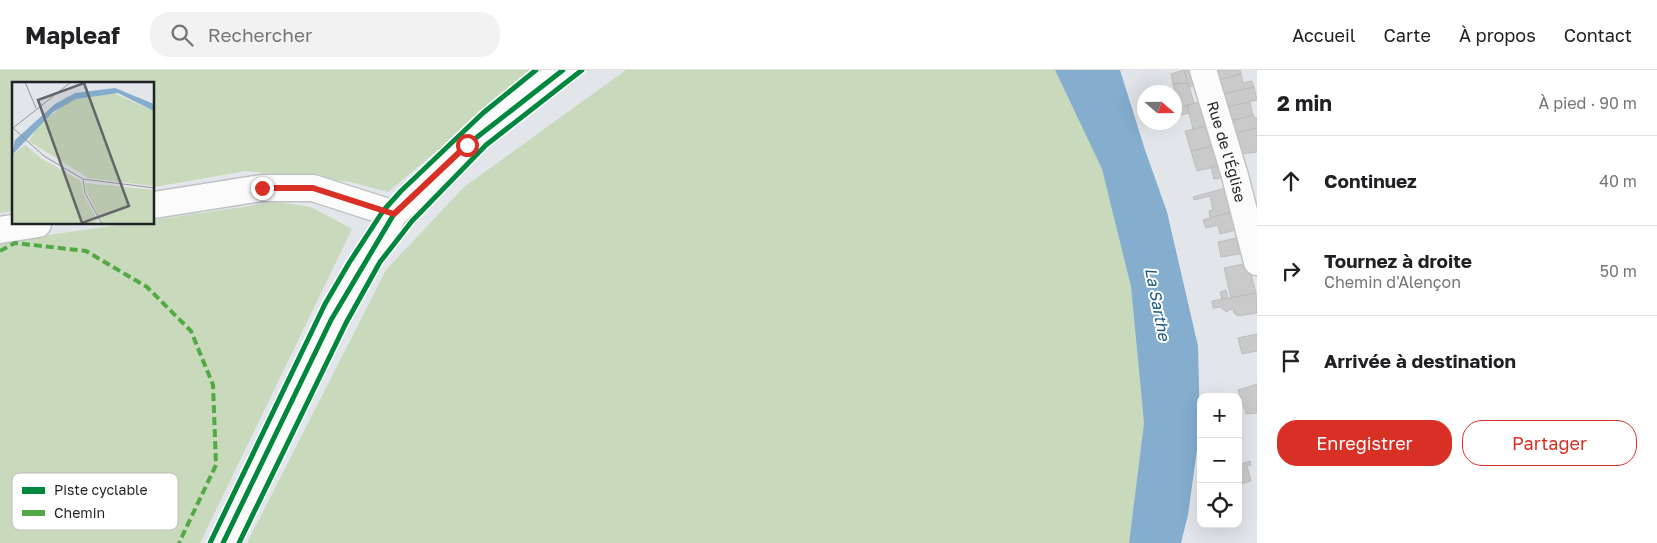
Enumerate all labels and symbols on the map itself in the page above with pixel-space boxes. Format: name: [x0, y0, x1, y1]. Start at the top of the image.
inset map: [12, 82, 155, 225]
north arrow: [1137, 85, 1182, 130]
street label: Rue de l'Église: [1204, 99, 1250, 204]
route start: [456, 134, 479, 157]
route end: [251, 177, 274, 200]
water label: La Sarthe: [1141, 266, 1175, 344]
legend: [12, 473, 178, 530]
text: Piste cyclable: [54, 481, 148, 498]
text: Chemin: [54, 504, 105, 521]

